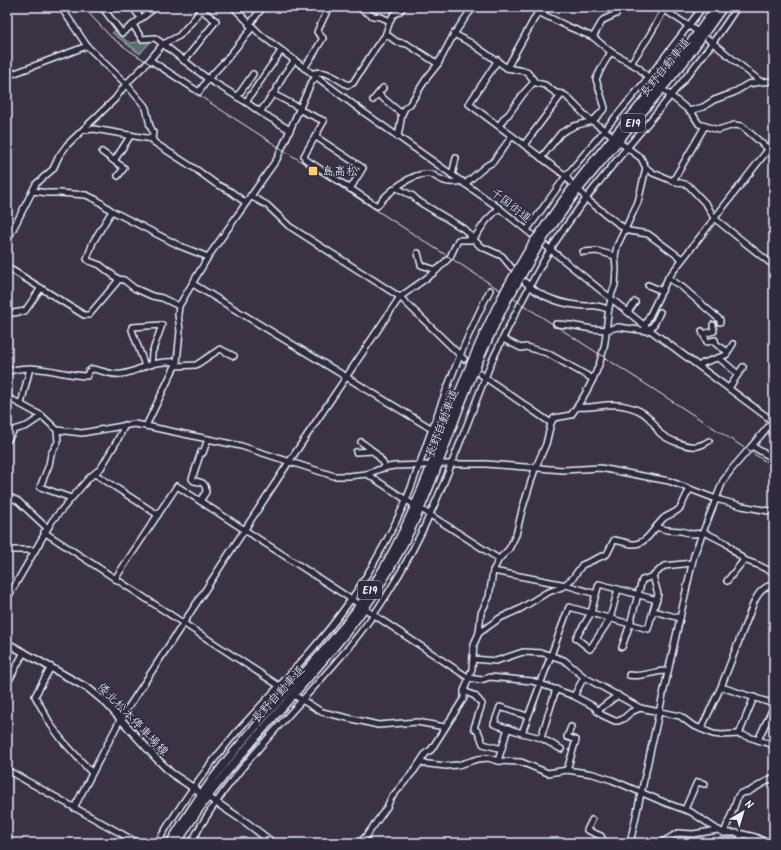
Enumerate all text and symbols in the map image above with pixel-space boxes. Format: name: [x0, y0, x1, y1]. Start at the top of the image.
street label: 長野自動車道: [635, 33, 695, 101]
road number: E19: [621, 114, 645, 132]
place label: 島高松: [322, 162, 358, 181]
marker: 島高松: [307, 165, 319, 177]
street label: 千国街道: [486, 183, 535, 228]
street label: 長野自動車道: [421, 386, 464, 460]
road number: E19: [358, 581, 382, 599]
street label: 長野自動車道: [247, 661, 310, 727]
street label: 倭北松本停車場線: [92, 678, 173, 760]
north arrow: [723, 792, 763, 832]
text: N: [740, 796, 757, 814]

